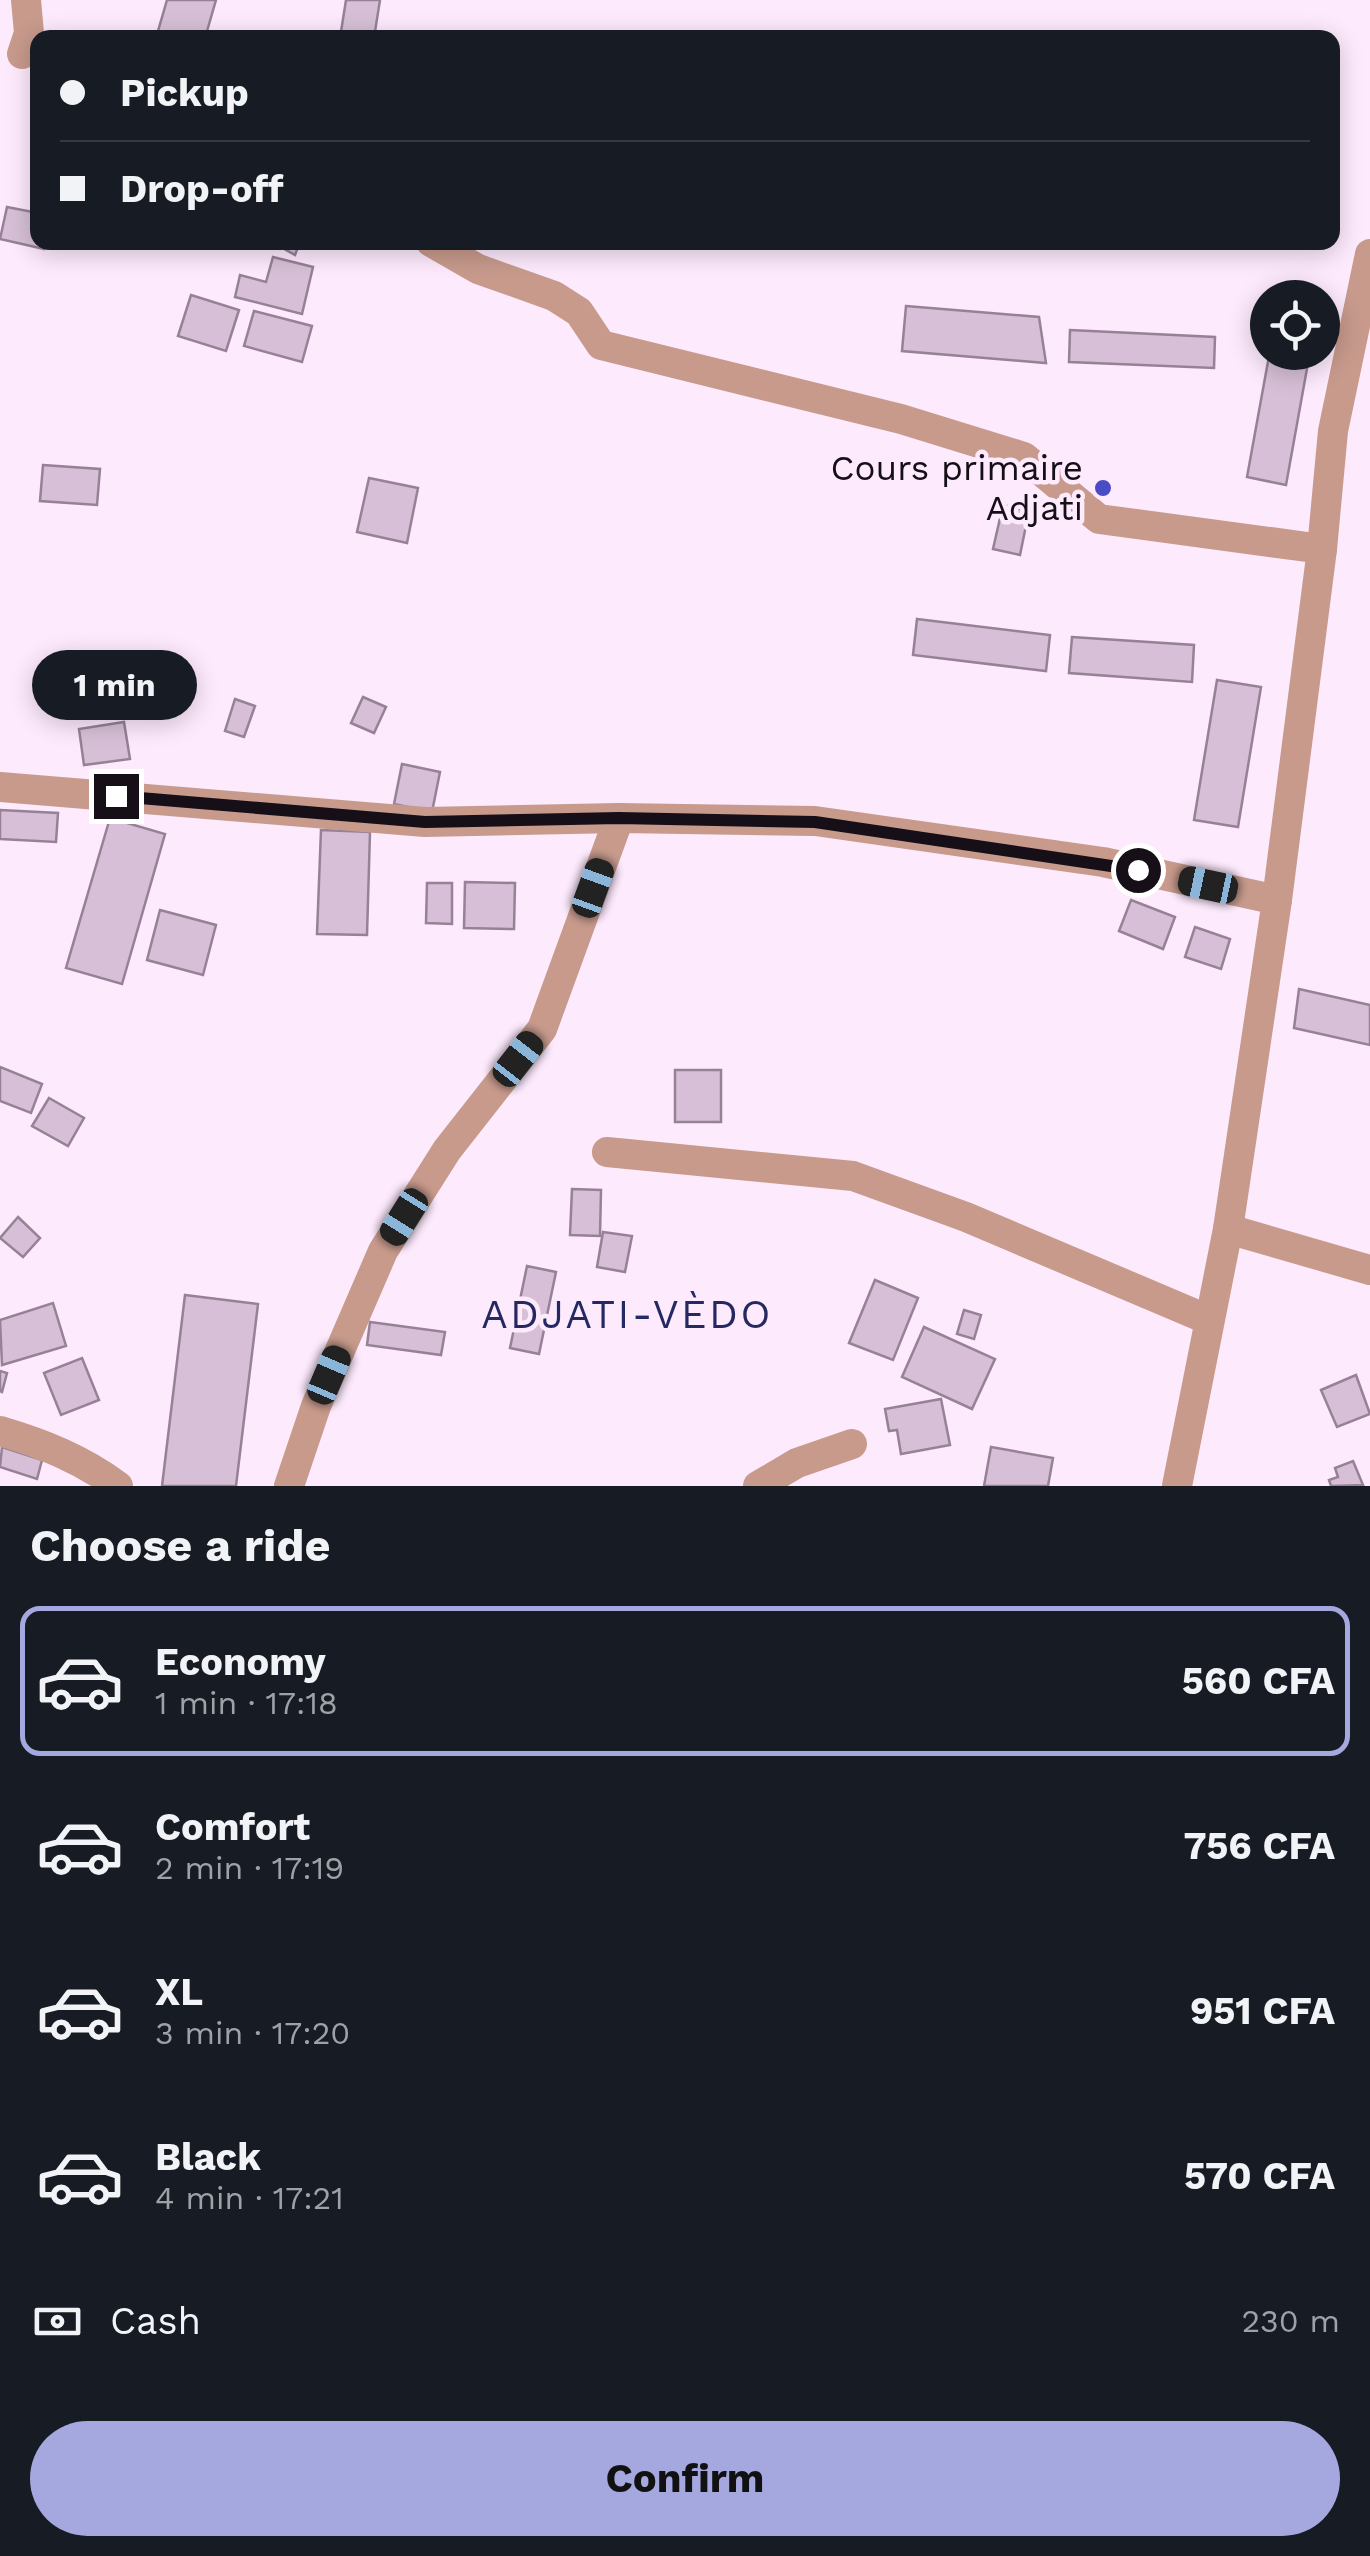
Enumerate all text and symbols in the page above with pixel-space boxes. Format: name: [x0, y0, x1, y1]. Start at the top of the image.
text: Pickup: [120, 71, 249, 115]
text: Drop-off: [120, 167, 284, 211]
map controls: [1250, 280, 1340, 370]
button: locate: [1250, 280, 1340, 370]
place label: Cours primaire Adjati: [831, 447, 1083, 529]
marker: Cours primaire Adjati: [1092, 477, 1114, 499]
callout: 1 min: [34, 651, 198, 721]
text: 1 min: [73, 666, 156, 704]
route end: [94, 774, 139, 819]
route start: [1116, 848, 1161, 893]
car: [569, 855, 617, 921]
car: [1176, 864, 1240, 906]
car: [488, 1026, 548, 1092]
car: [375, 1184, 433, 1250]
district label: ADJATI-VÈDO: [481, 1291, 773, 1338]
car: [303, 1342, 355, 1408]
text: Choose a ride: [30, 1519, 330, 1572]
icon: car: [35, 1636, 125, 1726]
text: Economy: [155, 1640, 326, 1684]
text: 560 CFA: [1182, 1659, 1335, 1703]
text: 1 min · 17:18: [155, 1684, 338, 1722]
icon: car: [35, 1801, 125, 1891]
text: Comfort: [155, 1805, 310, 1849]
text: 756 CFA: [1183, 1824, 1335, 1868]
text: 2 min · 17:19: [155, 1849, 344, 1887]
icon: car: [35, 1966, 125, 2056]
text: XL: [155, 1970, 203, 2014]
text: 951 CFA: [1190, 1989, 1335, 2033]
text: 3 min · 17:20: [155, 2014, 350, 2052]
icon: car: [35, 2131, 125, 2221]
text: Black: [155, 2135, 261, 2179]
text: 570 CFA: [1184, 2154, 1335, 2198]
text: 4 min · 17:21: [155, 2179, 344, 2217]
icon: cash: [30, 2294, 85, 2349]
text: Cash: [110, 2299, 201, 2343]
text: 230 m: [1241, 2302, 1340, 2340]
button: Confirm: [30, 2421, 1340, 2536]

